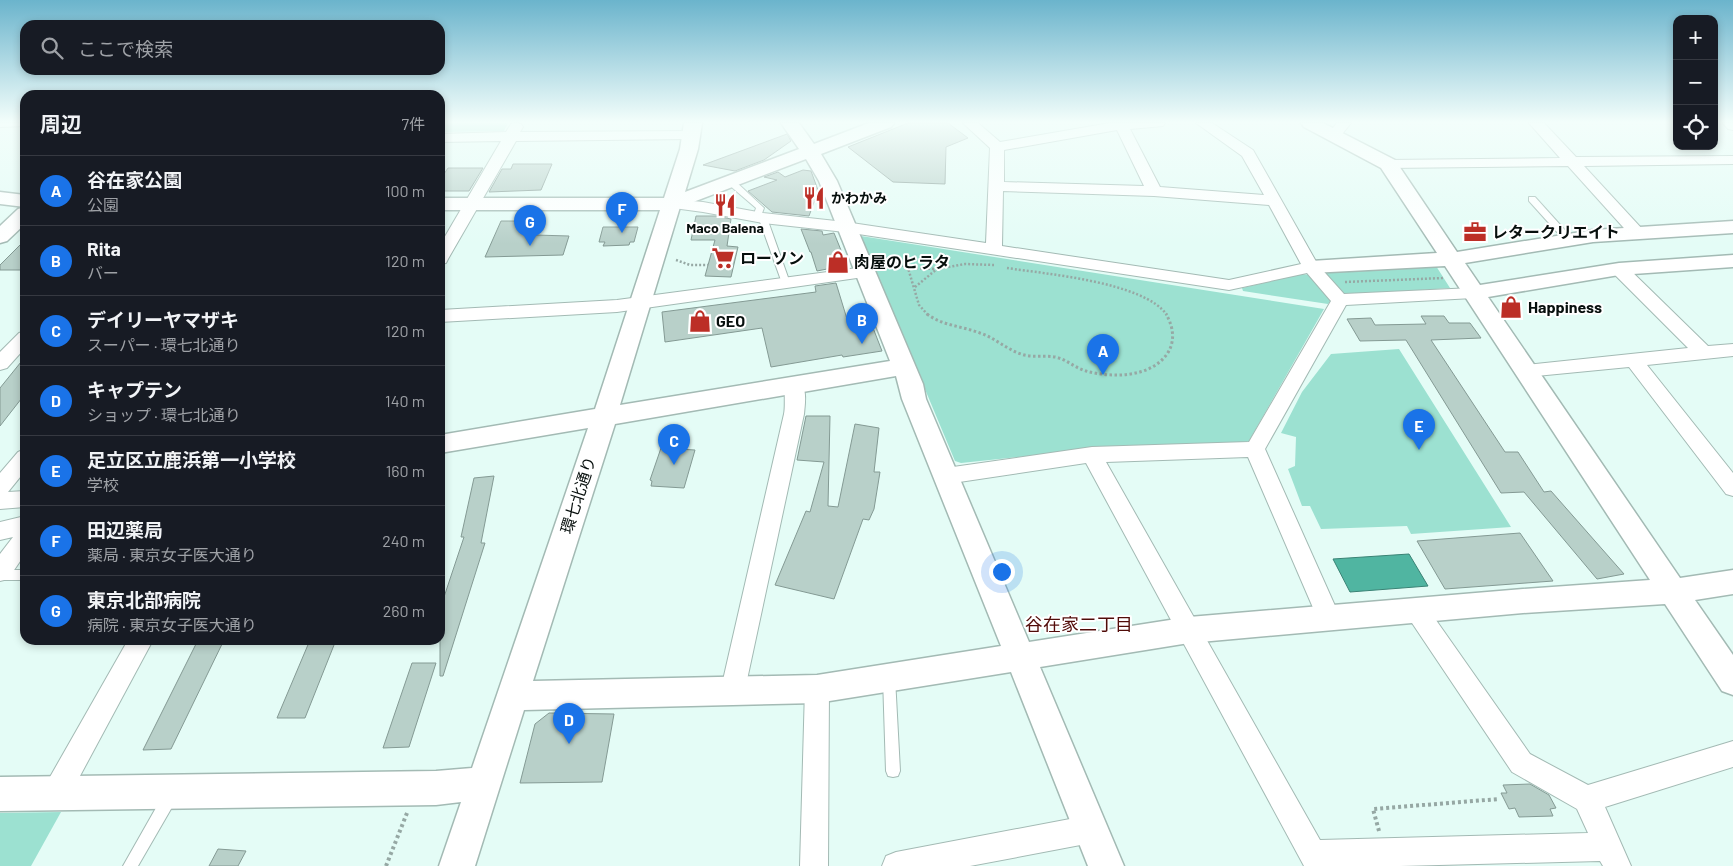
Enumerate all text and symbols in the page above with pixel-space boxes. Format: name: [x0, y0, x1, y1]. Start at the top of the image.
map controls: [1673, 15, 1718, 150]
button: +: [1673, 15, 1718, 60]
search box: [20, 20, 445, 75]
icon: search: [38, 34, 66, 62]
text: ここで検索: [78, 37, 173, 60]
button: −: [1673, 60, 1718, 105]
button: locate: [1673, 105, 1718, 150]
text: 周辺: [40, 111, 82, 136]
text: 7件: [401, 114, 425, 133]
text: 谷在家公園: [87, 168, 182, 191]
text: A: [51, 181, 61, 200]
text: 100 m: [385, 181, 425, 200]
restaurant icon: かわかみ: [801, 185, 827, 211]
place label: かわかみ: [831, 189, 887, 206]
pin: F: [606, 192, 638, 233]
restaurant icon: Maco Balena: [712, 192, 738, 218]
text: 公園: [87, 195, 119, 214]
pin: G: [514, 205, 546, 246]
place label: Maco Balena: [686, 219, 764, 236]
office icon: レタークリエイト: [1462, 219, 1488, 245]
place label: レタークリエイト: [1492, 222, 1620, 241]
text: Rita: [87, 237, 121, 260]
supermarket icon: ローソン: [710, 245, 736, 271]
place label: ローソン: [740, 248, 804, 267]
shop icon: 肉屋のヒラタ: [825, 249, 851, 275]
text: B: [51, 251, 61, 270]
text: 120 m: [385, 251, 425, 270]
place label: 肉屋のヒラタ: [854, 252, 950, 271]
text: バー: [87, 263, 119, 282]
shop icon: Happiness: [1498, 294, 1524, 320]
place label: Happiness: [1528, 297, 1602, 316]
pin: B: [846, 303, 878, 344]
text: デイリーヤマザキ: [87, 308, 239, 331]
shop icon: GEO: [687, 308, 713, 334]
place label: GEO: [716, 311, 745, 330]
text: C: [51, 321, 61, 340]
text: 120 m: [385, 321, 425, 340]
pin: A: [1087, 334, 1119, 375]
text: スーパー · 環七北通り: [87, 335, 241, 354]
text: キャプテン: [87, 378, 182, 401]
text: D: [51, 391, 61, 410]
text: 140 m: [385, 391, 425, 410]
text: ショップ · 環七北通り: [87, 405, 241, 424]
pin: E: [1403, 409, 1435, 450]
pin: C: [658, 424, 690, 465]
text: 足立区立鹿浜第一小学校: [87, 448, 296, 471]
street label: 環七北通り: [556, 454, 599, 536]
text: E: [51, 461, 61, 480]
text: 160 m: [386, 461, 425, 480]
text: 学校: [87, 475, 119, 494]
text: 田辺薬局: [87, 518, 163, 541]
text: F: [52, 531, 60, 550]
text: 240 m: [382, 531, 425, 550]
text: 薬局 · 東京女子医大通り: [87, 545, 257, 564]
your location: [989, 559, 1015, 585]
text: 東京北部病院: [87, 588, 201, 611]
text: G: [51, 601, 61, 620]
text: 260 m: [383, 601, 425, 620]
district label: 谷在家二丁目: [1025, 613, 1133, 635]
text: 病院 · 東京女子医大通り: [87, 615, 257, 634]
pin: D: [553, 703, 585, 744]

